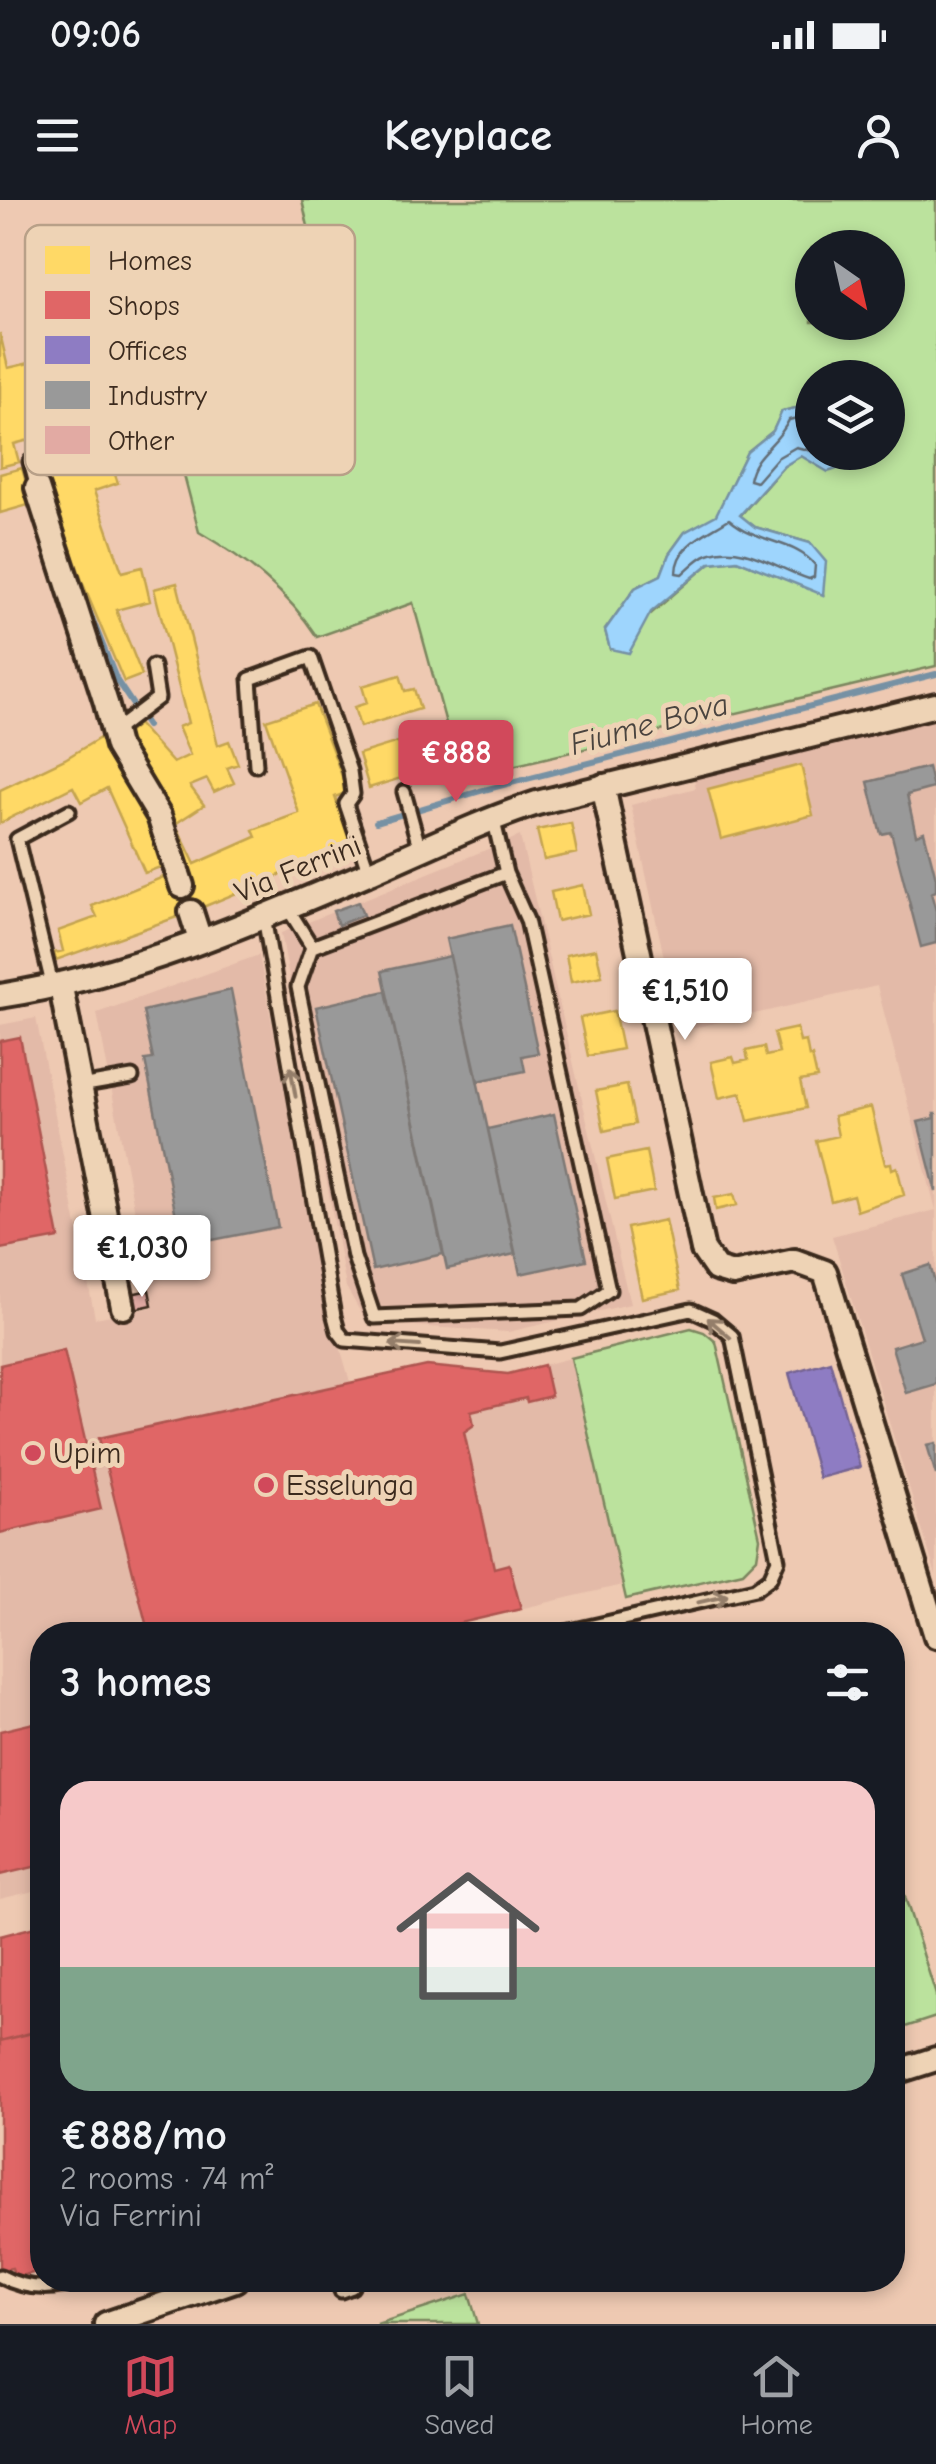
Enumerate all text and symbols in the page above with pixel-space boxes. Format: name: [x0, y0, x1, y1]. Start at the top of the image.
text: 09:06: [50, 13, 141, 57]
icon: menu: [30, 108, 85, 163]
icon: person: [851, 108, 906, 163]
text: Keyplace: [384, 109, 552, 161]
legend: [25, 225, 355, 475]
north arrow: [795, 230, 905, 340]
map controls: [795, 230, 905, 470]
text: Homes: [108, 245, 192, 277]
text: Shops: [108, 290, 180, 322]
text: Offices: [108, 335, 187, 367]
button: layers: [795, 360, 905, 470]
text: Industry: [108, 380, 207, 412]
text: Other: [108, 425, 174, 457]
water label: Fiume Bova: [566, 685, 732, 763]
pin: €888: [397, 720, 515, 805]
text: €888: [420, 734, 492, 771]
street label: Via Ferrini: [230, 828, 366, 910]
pin: €1,510: [604, 958, 766, 1043]
text: €1,510: [641, 972, 729, 1009]
one-way arrow: [283, 1066, 302, 1099]
pin: €1,030: [61, 1215, 223, 1300]
text: €1,030: [95, 1229, 189, 1266]
one-way arrow: [707, 1317, 732, 1340]
one-way arrow: [390, 1335, 422, 1354]
place label: Upim: [53, 1436, 121, 1471]
marker: Upim: [22, 1442, 44, 1464]
place label: Esselunga: [286, 1468, 414, 1503]
marker: Esselunga: [255, 1474, 277, 1496]
one-way arrow: [696, 1589, 728, 1607]
icon: filters: [820, 1655, 875, 1710]
text: 3 homes: [60, 1658, 211, 1707]
icon: home: [378, 1846, 558, 2026]
text: €888/mo: [60, 2111, 227, 2160]
text: 2 rooms · 74 m²: [60, 2160, 273, 2197]
text: Via Ferrini: [60, 2197, 202, 2234]
tab: Map: [123, 2349, 178, 2441]
tab: Saved: [424, 2349, 494, 2441]
tab: Home: [741, 2349, 813, 2441]

